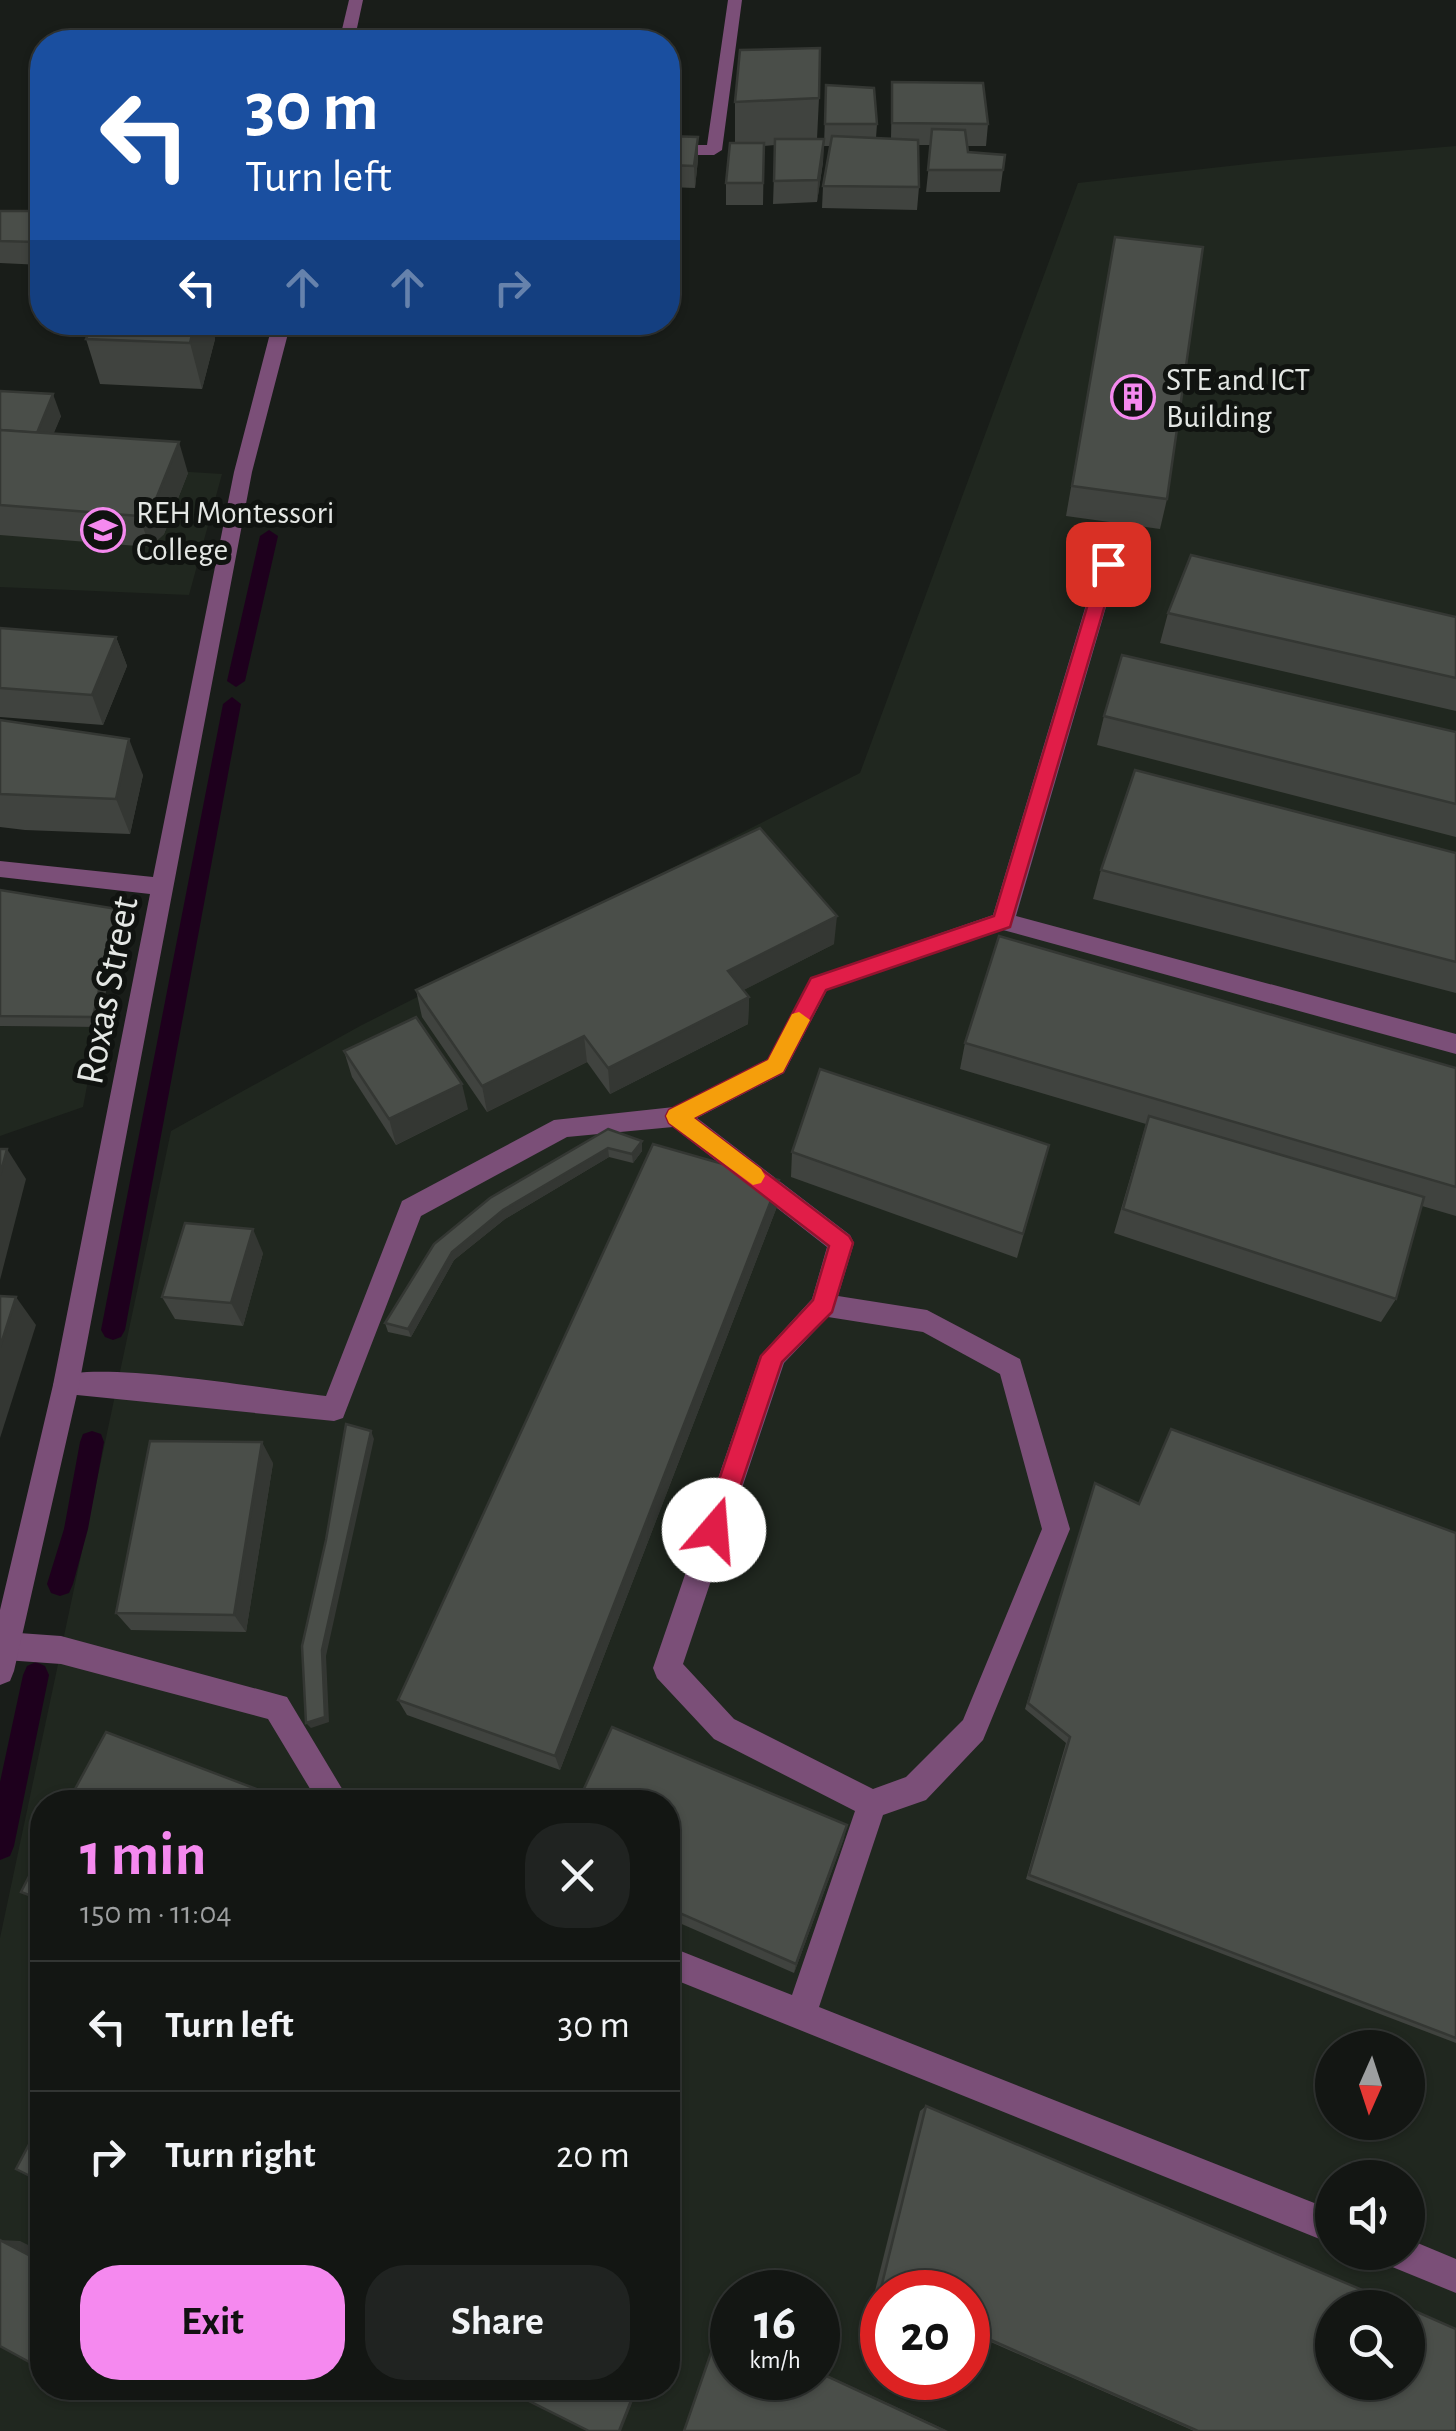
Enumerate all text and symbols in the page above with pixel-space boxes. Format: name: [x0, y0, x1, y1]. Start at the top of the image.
icon: left: [80, 70, 210, 200]
text: 30 m: [245, 73, 379, 143]
text: Turn left: [245, 155, 392, 200]
icon: left: [170, 260, 225, 315]
icon: ahead: [275, 260, 330, 315]
icon: ahead: [380, 260, 435, 315]
icon: right: [485, 260, 540, 315]
place label: STE and ICT Building: [1166, 364, 1310, 433]
building icon: STE and ICT Building: [1110, 374, 1156, 420]
place label: REH Montessori College: [136, 497, 335, 566]
school or university icon: REH Montessori College: [80, 507, 126, 553]
pin: [1066, 522, 1151, 607]
icon: arrive: [1081, 537, 1136, 592]
street label: Roxas Street: [70, 893, 146, 1088]
position arrow: [662, 1478, 766, 1582]
button: close: [525, 1823, 630, 1928]
text: 1 min: [80, 1826, 206, 1886]
text: 150 m · 11:04: [80, 1897, 232, 1929]
icon: left: [80, 1999, 135, 2054]
text: Turn left: [165, 2007, 293, 2045]
text: 30 m: [558, 2007, 630, 2045]
north arrow: [1315, 2030, 1425, 2140]
map controls: [1315, 2030, 1425, 2400]
icon: right: [80, 2129, 135, 2184]
text: Turn right: [165, 2137, 315, 2175]
text: 20 m: [556, 2137, 630, 2175]
button: sound: [1315, 2160, 1425, 2270]
button: Exit: [80, 2265, 345, 2380]
button: Share: [365, 2265, 630, 2380]
speed limit sign: 20: [860, 2270, 990, 2400]
button: search: [1315, 2290, 1425, 2400]
text: 16: [754, 2298, 796, 2348]
text: km/h: [749, 2348, 801, 2373]

